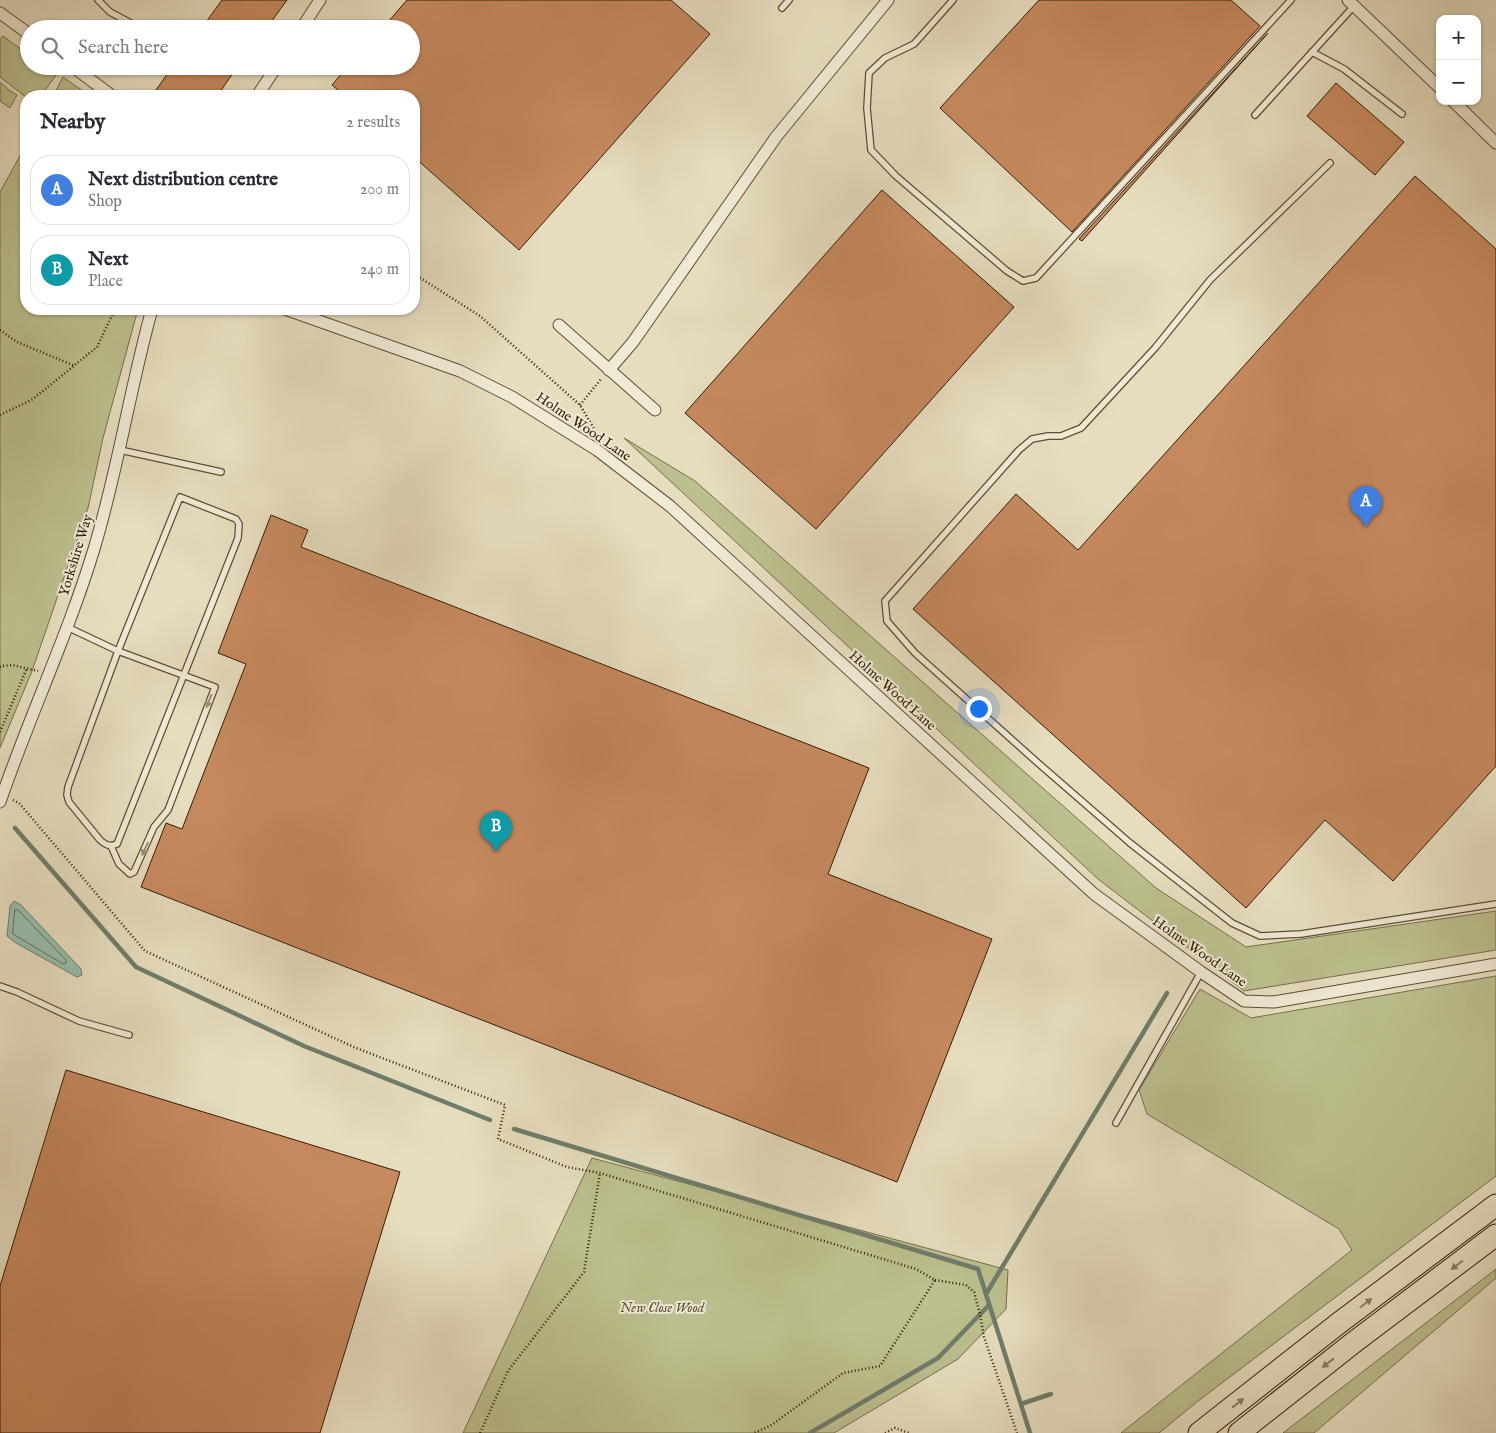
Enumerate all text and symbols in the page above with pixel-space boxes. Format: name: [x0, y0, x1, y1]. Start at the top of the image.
map controls: [1436, 15, 1481, 105]
button: +: [1436, 15, 1481, 60]
search box: [20, 20, 420, 75]
icon: search: [38, 34, 66, 62]
text: Search here: [78, 36, 169, 60]
button: −: [1436, 60, 1481, 105]
text: Nearby: [40, 109, 105, 136]
text: 2 results: [346, 113, 400, 133]
text: Next distribution centre: [88, 168, 278, 192]
text: A: [52, 180, 62, 200]
text: 200 m: [360, 180, 399, 200]
text: Shop: [88, 192, 122, 212]
text: Next: [88, 248, 128, 272]
text: B: [52, 260, 62, 280]
text: 240 m: [360, 260, 399, 280]
text: Place: [88, 272, 123, 292]
street label: Holme Wood Lane: [532, 388, 635, 466]
pin: A: [1350, 486, 1382, 527]
street label: Yorkshire Way: [55, 512, 97, 598]
street label: Holme Wood Lane: [845, 647, 940, 735]
one-way arrow: [205, 694, 213, 709]
your location: [966, 696, 992, 722]
pin: B: [480, 811, 512, 852]
one-way arrow: [140, 842, 148, 856]
street label: Holme Wood Lane: [1149, 912, 1251, 991]
one-way arrow: [1451, 1259, 1464, 1270]
one-way arrow: [1359, 1298, 1373, 1308]
park label: New Close Wood: [620, 1299, 705, 1317]
one-way arrow: [1321, 1358, 1335, 1368]
one-way arrow: [1231, 1397, 1244, 1408]

